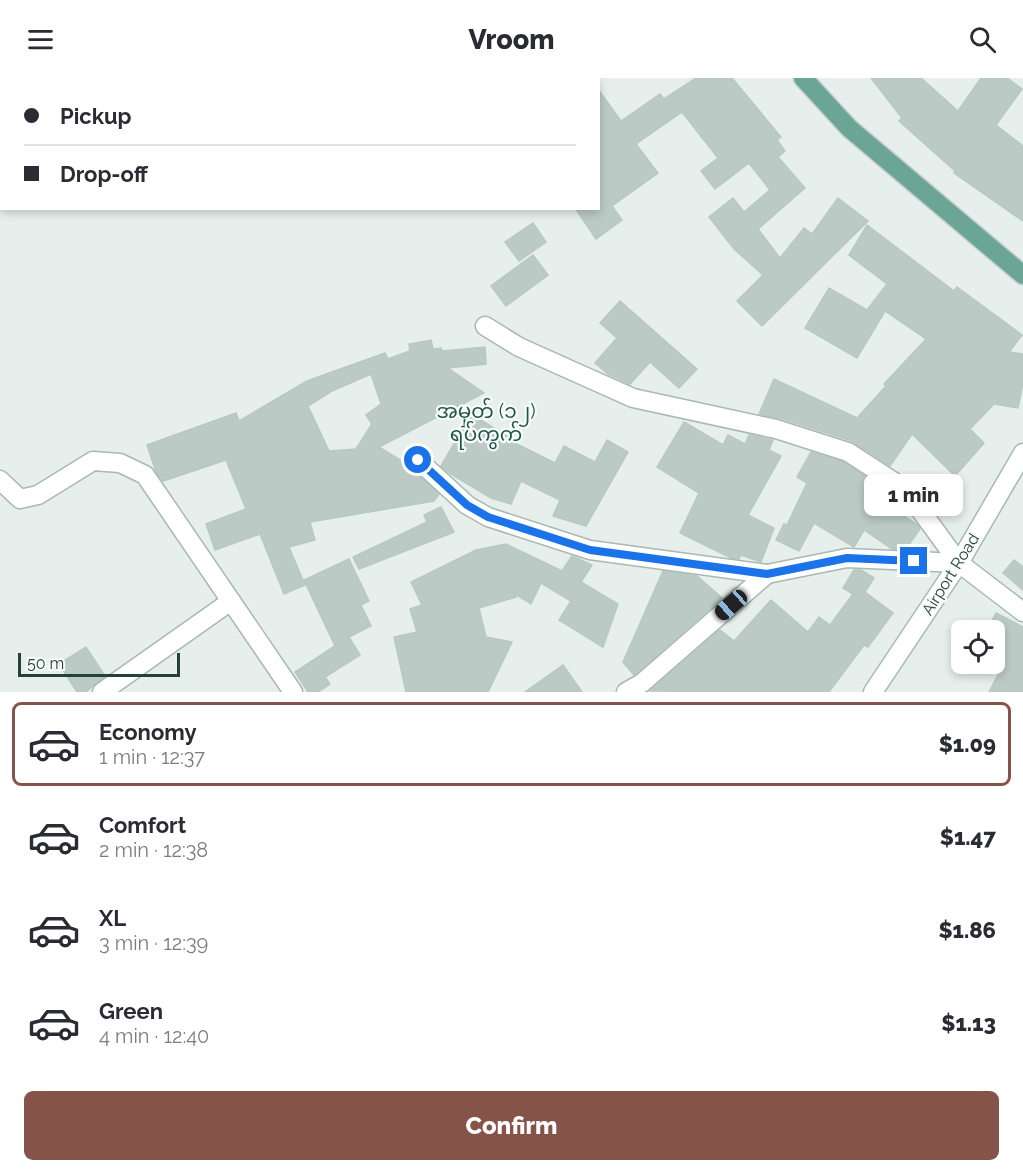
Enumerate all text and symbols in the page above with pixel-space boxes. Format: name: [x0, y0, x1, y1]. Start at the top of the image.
icon: menu: [24, 23, 57, 56]
icon: search: [966, 23, 999, 56]
text: Vroom: [469, 24, 554, 55]
text: Pickup: [60, 103, 132, 129]
text: Drop-off: [60, 161, 148, 187]
district label: အမှတ် (၁၂) ရပ်ကွက်: [436, 397, 536, 450]
route start: [404, 446, 431, 473]
callout: 1 min: [864, 474, 964, 516]
text: 1 min: [888, 483, 939, 507]
street label: Airport Road: [918, 530, 983, 619]
route end: [900, 547, 927, 574]
car: [712, 586, 750, 624]
map controls: [951, 620, 1005, 674]
button: locate: [951, 620, 1005, 674]
scale bar: [18, 650, 180, 678]
text: 50 m: [27, 654, 64, 673]
icon: car: [27, 717, 81, 771]
text: Economy: [99, 719, 197, 745]
text: $1.09: [939, 731, 996, 757]
text: 1 min · 12:37: [99, 745, 205, 769]
icon: car: [27, 810, 81, 864]
text: Comfort: [99, 812, 186, 838]
text: $1.47: [940, 824, 996, 850]
text: 2 min · 12:38: [99, 838, 208, 862]
icon: car: [27, 903, 81, 957]
text: XL: [99, 905, 126, 931]
text: $1.86: [939, 917, 996, 943]
text: 3 min · 12:39: [99, 931, 208, 955]
icon: car: [27, 996, 81, 1050]
text: Green: [99, 998, 163, 1024]
text: $1.13: [941, 1010, 996, 1036]
text: 4 min · 12:40: [99, 1024, 209, 1048]
button: Confirm: [24, 1091, 999, 1160]

